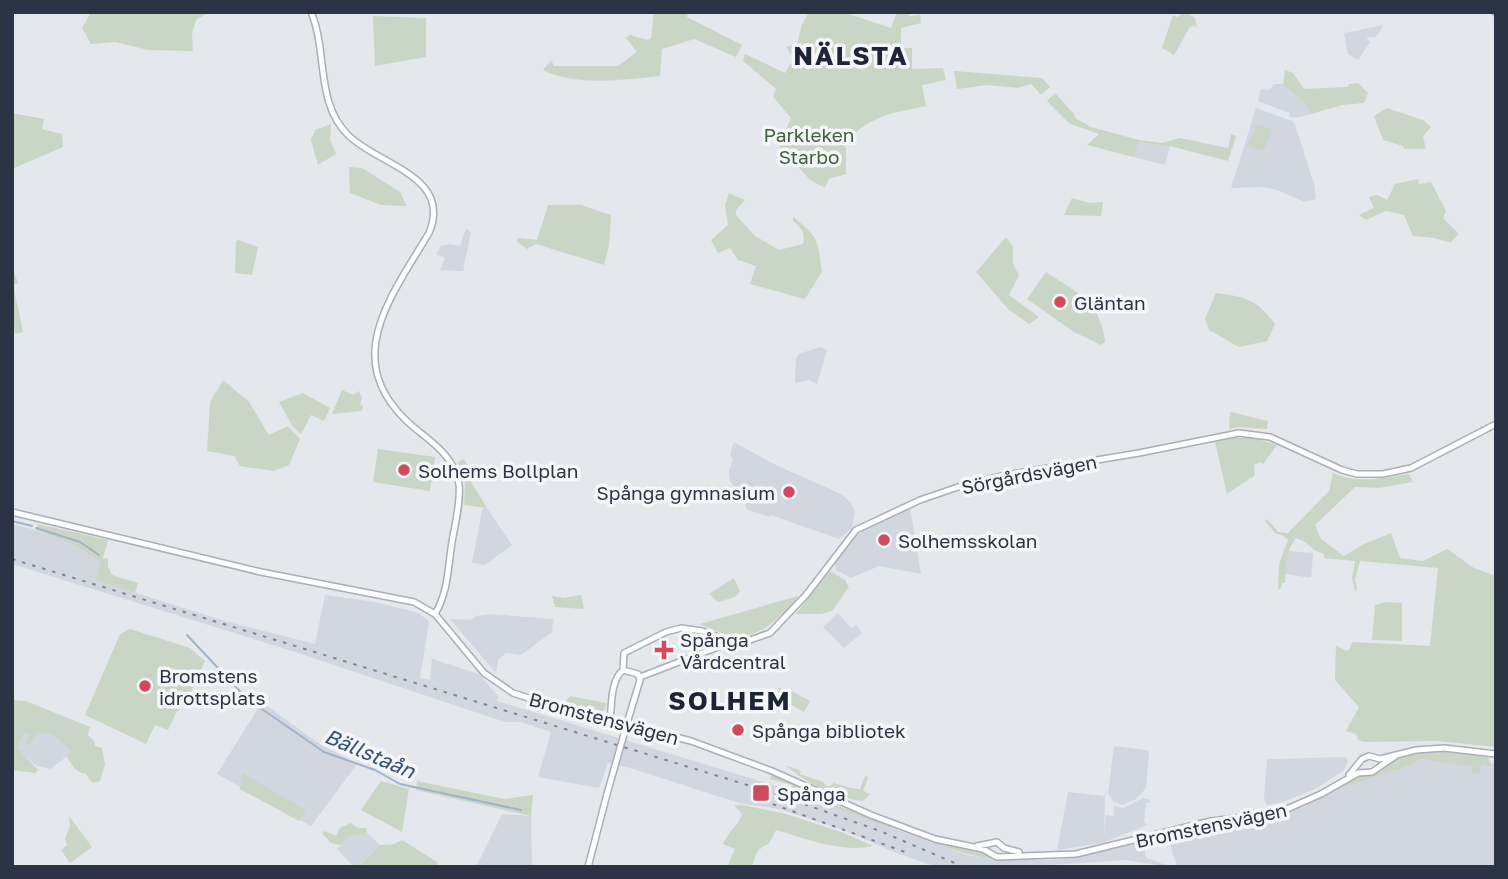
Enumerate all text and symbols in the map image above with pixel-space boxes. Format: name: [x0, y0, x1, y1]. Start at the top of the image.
district label: NÄLSTA: [793, 40, 909, 71]
park label: Parkleken Starbo: [763, 123, 855, 168]
place label: Gläntan: [1074, 291, 1146, 314]
marker: Gläntan: [1052, 294, 1068, 310]
street label: Sörgårdsvägen: [959, 450, 1099, 498]
place label: Solhems Bollplan: [418, 459, 578, 482]
marker: Solhems Bollplan: [396, 462, 412, 478]
place label: Spånga gymnasium: [597, 481, 775, 504]
marker: Spånga gymnasium: [781, 484, 797, 500]
place label: Solhemsskolan: [898, 529, 1038, 552]
marker: Solhemsskolan: [876, 532, 892, 548]
place label: Spånga Vårdcentral: [680, 628, 786, 673]
marker: Spånga Vårdcentral: [654, 640, 674, 660]
place label: Bromstens idrottsplats: [159, 664, 265, 709]
marker: Bromstens idrottsplats: [137, 678, 153, 694]
district label: SOLHEM: [668, 685, 792, 716]
street label: Bromstensvägen: [527, 687, 681, 749]
place label: Spånga bibliotek: [752, 719, 906, 742]
water label: Bällstaån: [321, 722, 420, 784]
marker: Spånga bibliotek: [730, 722, 746, 738]
place label: Spånga: [777, 782, 846, 805]
marker: Spånga: [751, 783, 771, 803]
street label: Bromstensvägen: [1133, 798, 1289, 852]

